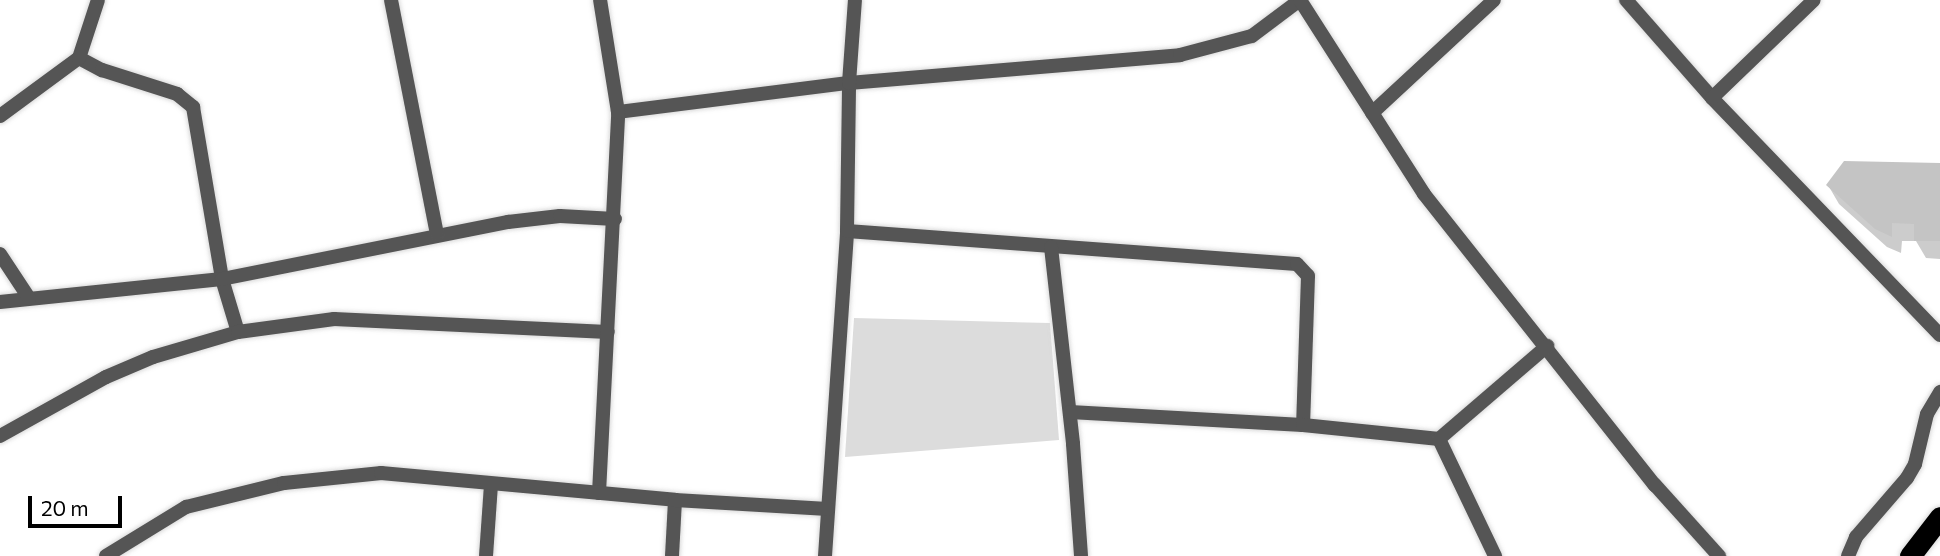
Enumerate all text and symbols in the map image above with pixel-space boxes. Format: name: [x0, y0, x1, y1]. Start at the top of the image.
scale bar: [32, 482, 126, 526]
text: 20 m: [41, 495, 89, 520]

